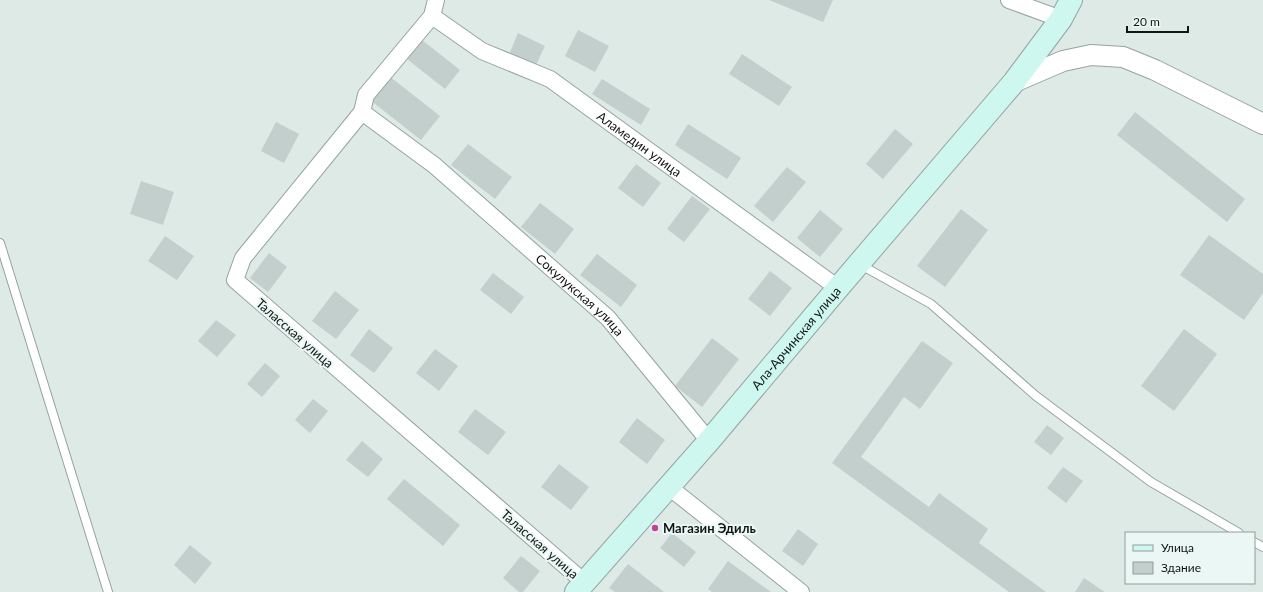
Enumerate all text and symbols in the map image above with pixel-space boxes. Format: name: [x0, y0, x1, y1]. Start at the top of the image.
scale bar: [1127, 8, 1188, 34]
text: 20 m: [1133, 14, 1160, 29]
street label: Аламедин улица: [594, 108, 685, 180]
street label: Сокулукская улица: [532, 250, 627, 339]
street label: Ала-Арчинская улица: [748, 283, 844, 393]
street label: Таласская улица: [253, 295, 337, 371]
street label: Таласская улица: [498, 506, 582, 582]
place label: Магазин Эдиль: [663, 520, 756, 536]
marker: Магазин Эдиль: [650, 523, 660, 533]
legend: [1125, 532, 1255, 584]
text: Улица: [1161, 540, 1194, 555]
text: Здание: [1161, 560, 1201, 575]

